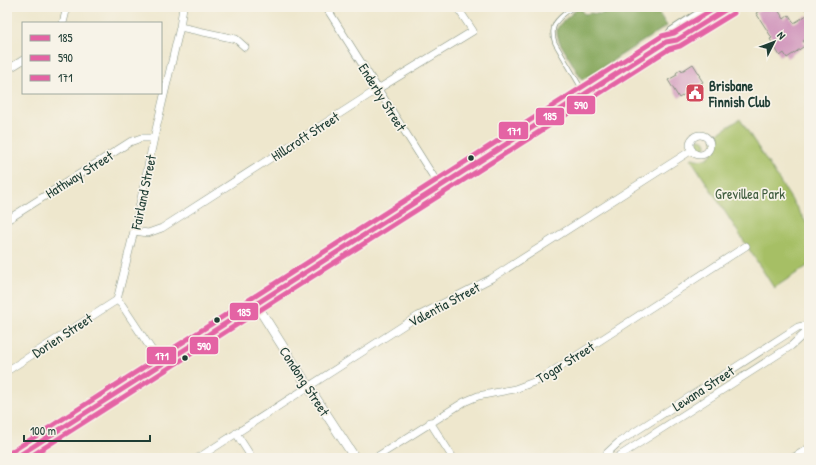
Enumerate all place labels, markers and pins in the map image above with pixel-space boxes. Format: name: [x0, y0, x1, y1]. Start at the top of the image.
place label: Brisbane Finnish Club: [708, 76, 771, 111]
public building icon: Brisbane Finnish Club: [684, 82, 706, 104]
unlabelled marker: [466, 153, 476, 163]
unlabelled marker: [212, 315, 222, 325]
unlabelled marker: [180, 353, 190, 363]

